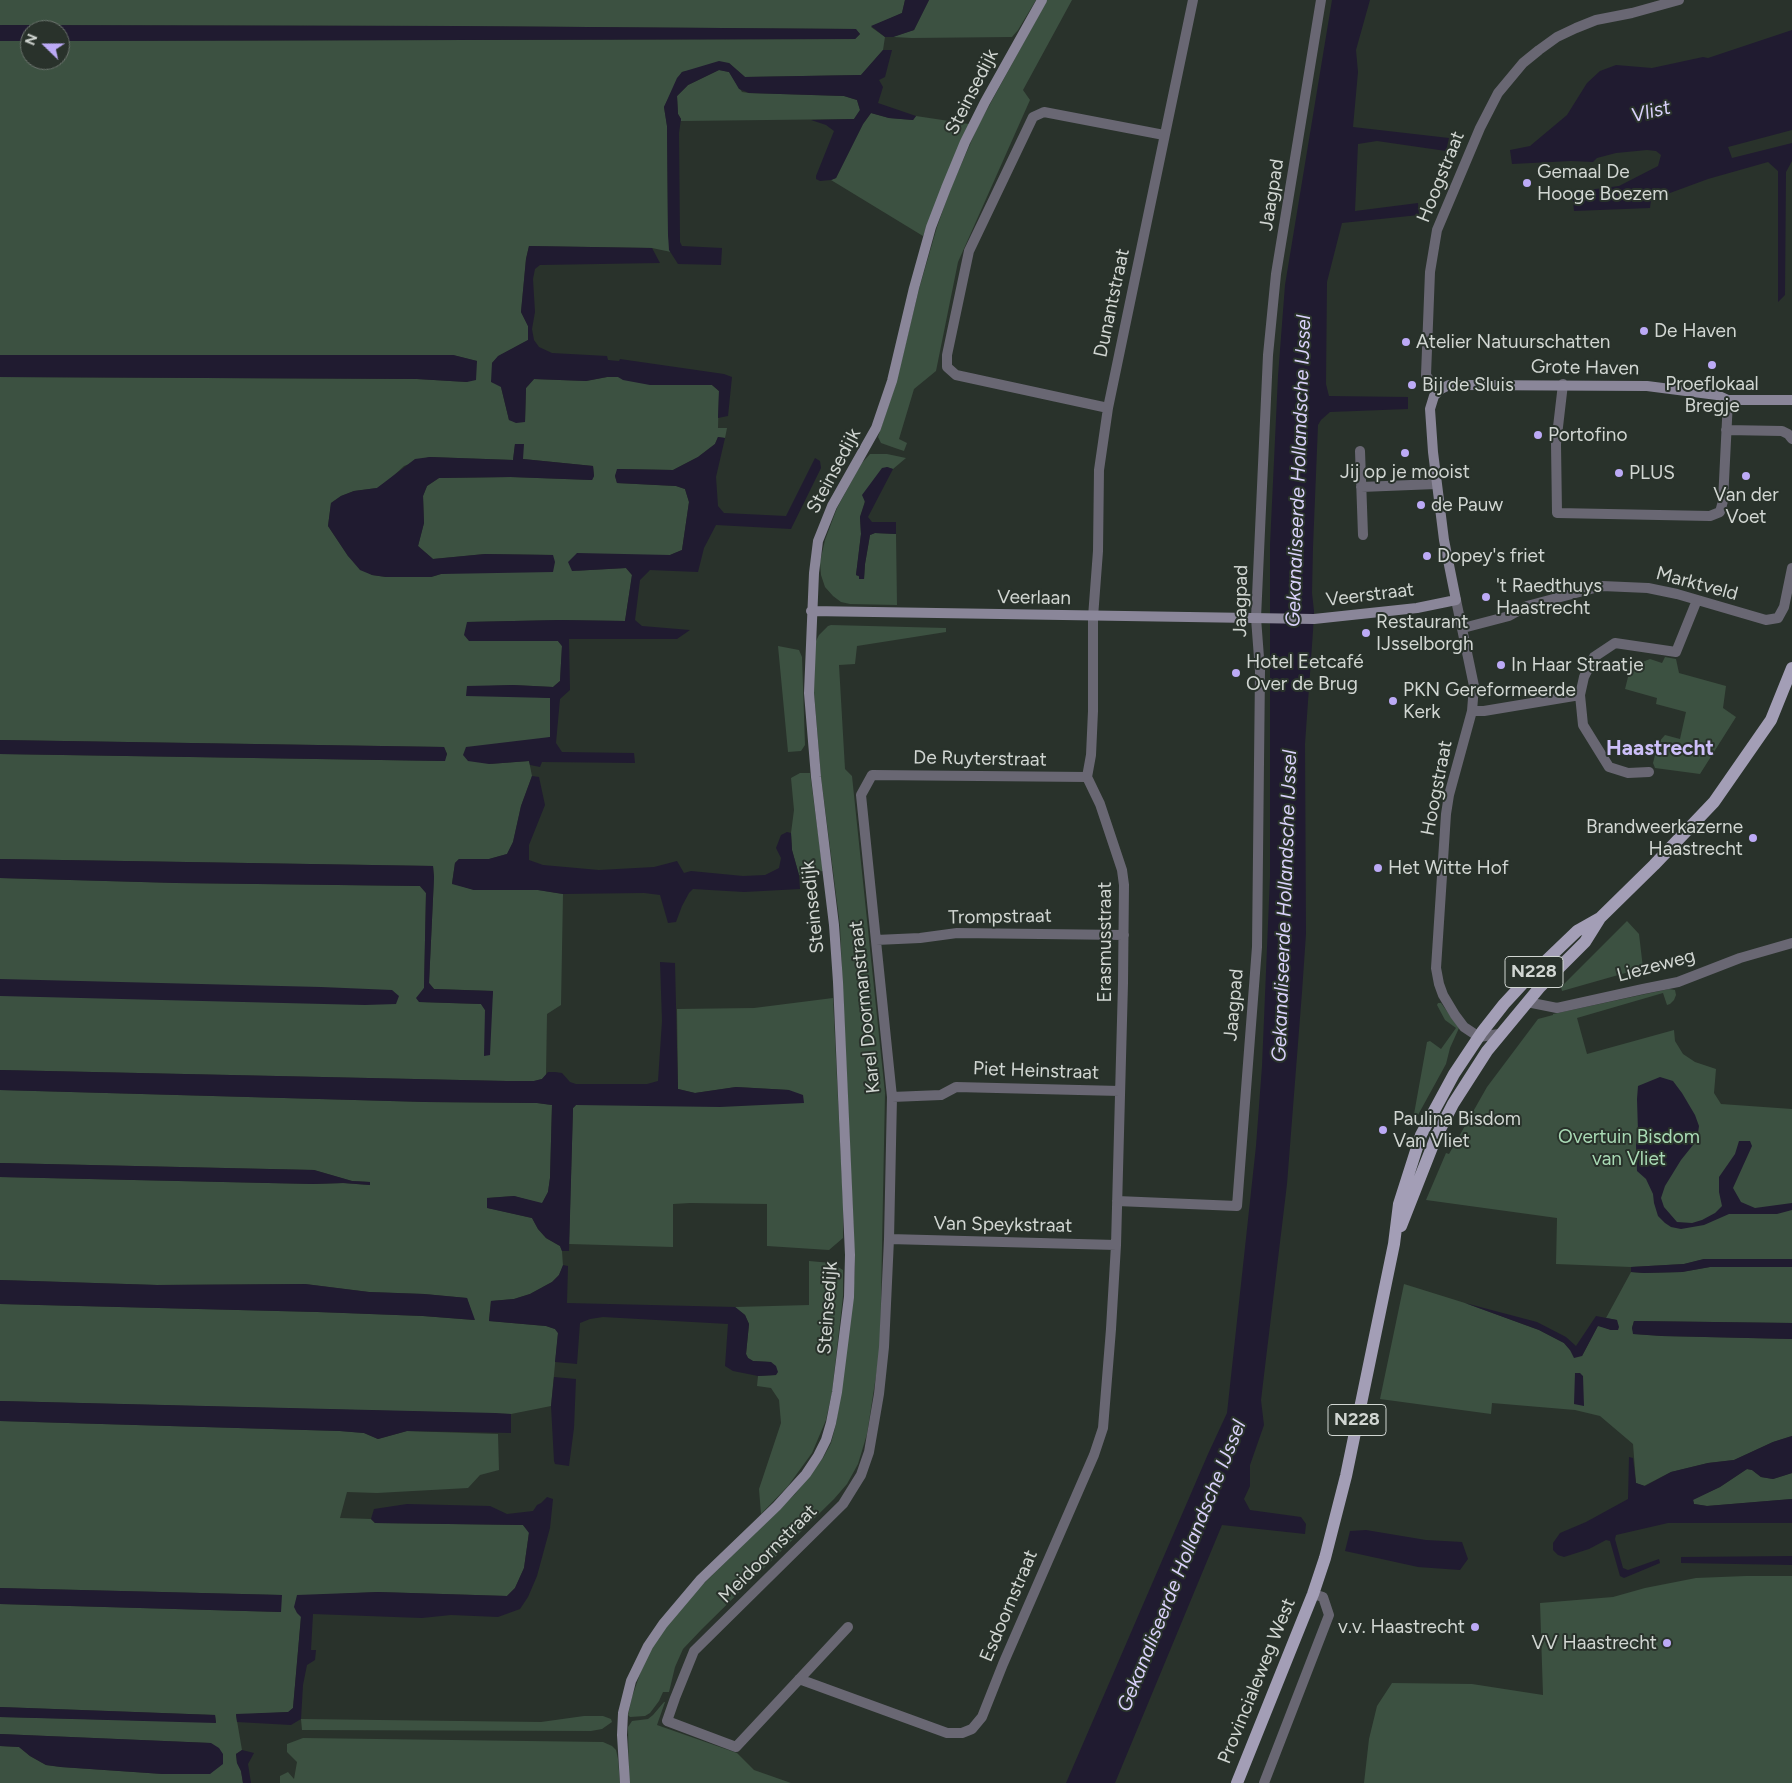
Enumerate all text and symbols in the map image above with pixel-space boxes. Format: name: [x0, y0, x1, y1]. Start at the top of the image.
north arrow: [20, 20, 70, 70]
text: N: [22, 31, 41, 48]
street label: Steinsedijk: [941, 45, 1003, 139]
water label: Vlist: [1629, 96, 1673, 128]
street label: Hoogstraat: [1412, 128, 1470, 226]
street label: Jaagpad: [1255, 157, 1289, 233]
place label: Gemaal De Hooge Boezem: [1537, 161, 1668, 205]
marker: Gemaal De Hooge Boezem: [1521, 177, 1533, 189]
street label: Dunantstraat: [1089, 246, 1135, 360]
water label: Gekanaliseerde Hollandsche IJssel: [1282, 314, 1316, 628]
place label: De Haven: [1654, 320, 1737, 342]
marker: De Haven: [1638, 325, 1650, 337]
place label: Atelier Natuurschatten: [1416, 331, 1610, 353]
marker: Atelier Natuurschatten: [1400, 336, 1412, 348]
street label: Grote Haven: [1531, 356, 1639, 380]
marker: Proeflokaal Bregje: [1706, 359, 1718, 371]
place label: Proeflokaal Bregje: [1665, 373, 1759, 417]
place label: Bij de Sluis: [1422, 374, 1514, 396]
marker: Bij de Sluis: [1406, 379, 1418, 391]
street label: Steinsedijk: [802, 424, 866, 518]
place label: Portofino: [1548, 424, 1627, 446]
marker: Portofino: [1532, 429, 1544, 441]
marker: Jij op je mooist: [1399, 447, 1411, 459]
place label: Jij op je mooist: [1340, 461, 1470, 483]
place label: PLUS: [1629, 462, 1675, 484]
marker: PLUS: [1613, 467, 1625, 479]
marker: Van der Voet: [1740, 470, 1752, 482]
place label: Van der Voet: [1713, 484, 1779, 528]
place label: de Pauw: [1431, 494, 1503, 516]
marker: de Pauw: [1415, 499, 1427, 511]
place label: Dopey's friet: [1437, 545, 1545, 567]
marker: Dopey's friet: [1421, 550, 1433, 562]
street label: Marktveld: [1654, 562, 1740, 606]
street label: Jaagpad: [1229, 565, 1253, 637]
place label: 't Raedthuys Haastrecht: [1496, 575, 1602, 619]
street label: Veerstraat: [1325, 578, 1415, 612]
street label: Veerlaan: [997, 586, 1071, 610]
marker: 't Raedthuys Haastrecht: [1480, 591, 1492, 603]
place label: Restaurant IJsselborgh: [1376, 611, 1474, 655]
marker: Restaurant IJsselborgh: [1360, 627, 1372, 639]
place label: Hotel Eetcafé Over de Brug: [1246, 651, 1364, 695]
place label: In Haar Straatje: [1511, 654, 1644, 676]
marker: In Haar Straatje: [1495, 659, 1507, 671]
marker: Hotel Eetcafé Over de Brug: [1230, 667, 1242, 679]
place label: PKN Gereformeerde Kerk: [1403, 679, 1576, 723]
marker: PKN Gereformeerde Kerk: [1387, 695, 1399, 707]
district label: Haastrecht: [1606, 736, 1714, 762]
street label: Hoogstraat: [1417, 738, 1457, 838]
street label: De Ruyterstraat: [913, 746, 1047, 772]
water label: Gekanaliseerde Hollandsche IJssel: [1268, 749, 1302, 1063]
place label: Brandweerkazerne Haastrecht: [1586, 816, 1743, 860]
marker: Brandweerkazerne Haastrecht: [1747, 832, 1759, 844]
place label: Het Witte Hof: [1388, 857, 1509, 879]
street label: Steinsedijk: [797, 859, 829, 955]
marker: Het Witte Hof: [1372, 862, 1384, 874]
street label: Erasmusstraat: [1094, 882, 1116, 1002]
street label: Trompstraat: [948, 905, 1052, 929]
street label: Karel Doormanstraat: [845, 919, 885, 1095]
street label: Liezeweg: [1614, 945, 1698, 987]
road number: N228: [1505, 956, 1563, 988]
street label: Jaagpad: [1219, 968, 1249, 1042]
street label: Piet Heinstraat: [972, 1057, 1100, 1085]
place label: Paulina Bisdom Van Vliet: [1393, 1108, 1521, 1152]
marker: Paulina Bisdom Van Vliet: [1377, 1124, 1389, 1136]
park label: Overtuin Bisdom van Vliet: [1558, 1126, 1700, 1170]
street label: Van Speykstraat: [933, 1212, 1073, 1238]
street label: Steinsedijk: [813, 1261, 843, 1355]
road number: N228: [1328, 1404, 1386, 1436]
water label: Gekanaliseerde Hollandsche IJssel: [1112, 1417, 1252, 1715]
street label: Meidoornstraat: [714, 1500, 822, 1608]
street label: Esdoornstraat: [975, 1547, 1043, 1665]
street label: Provincialeweg West: [1213, 1595, 1301, 1767]
place label: v.v. Haastrecht: [1338, 1616, 1465, 1638]
marker: v.v. Haastrecht: [1469, 1621, 1481, 1633]
place label: VV Haastrecht: [1531, 1632, 1657, 1654]
marker: VV Haastrecht: [1661, 1637, 1673, 1649]

